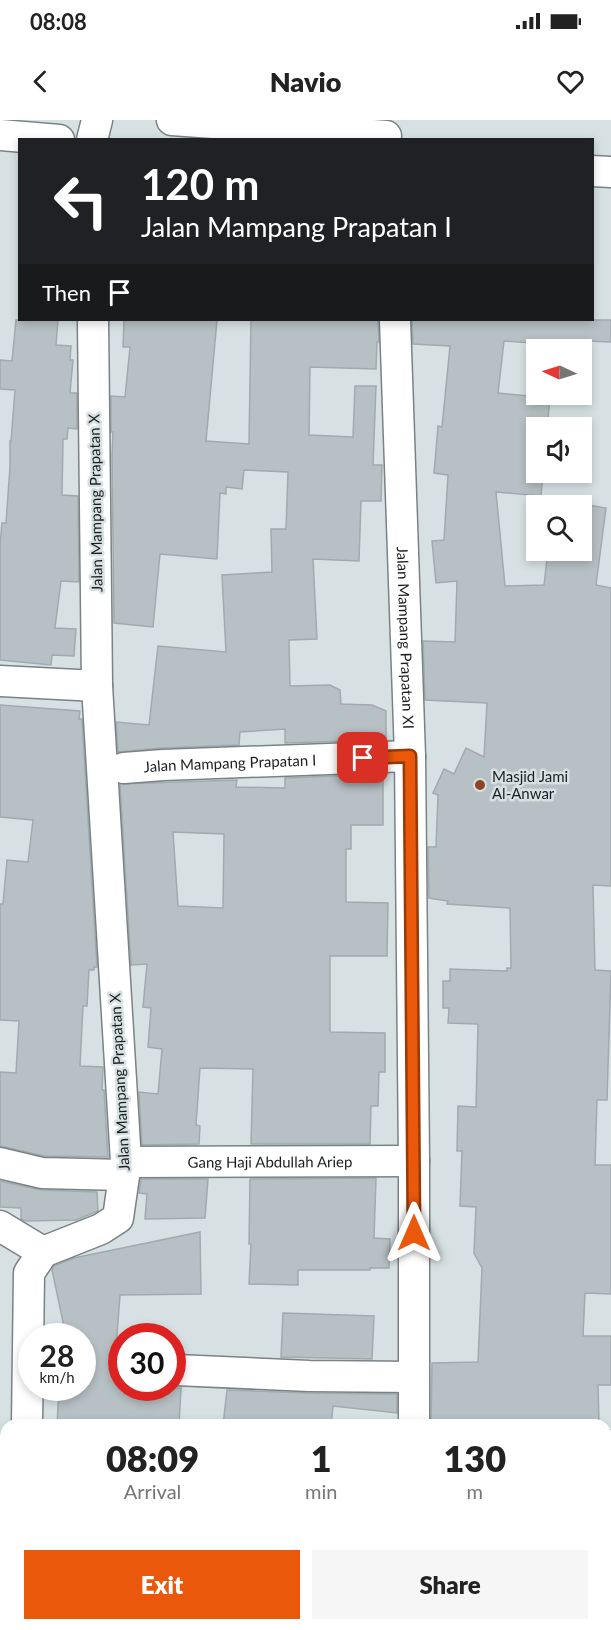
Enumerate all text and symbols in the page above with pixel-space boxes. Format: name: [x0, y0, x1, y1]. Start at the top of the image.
text: 08:08: [30, 8, 87, 35]
icon: back: [24, 65, 57, 98]
text: Navio: [270, 65, 341, 98]
icon: heart: [554, 65, 587, 98]
text: 120 m: [141, 159, 259, 209]
icon: left: [42, 162, 120, 240]
text: Jalan Mampang Prapatan I: [141, 210, 452, 243]
icon: arrive: [103, 276, 136, 309]
text: Then: [42, 279, 91, 306]
north arrow: [526, 339, 592, 405]
map controls: [526, 339, 592, 561]
street label: Jalan Mampang Prapatan X: [84, 413, 106, 592]
button: sound: [526, 417, 592, 483]
button: search: [526, 495, 592, 561]
street label: Jalan Mampang Prapatan XI: [394, 546, 418, 729]
pin: [337, 732, 388, 783]
icon: arrive: [346, 741, 379, 774]
street label: Jalan Mampang Prapatan I: [143, 750, 317, 775]
place label: Masjid Jami Al-Anwar: [492, 767, 568, 802]
marker: Masjid Jami Al-Anwar: [473, 778, 487, 792]
street label: Jalan Mampang Prapatan X: [105, 992, 133, 1171]
street label: Gang Haji Abdullah Ariep: [188, 1152, 352, 1171]
position arrow: [382, 1201, 446, 1265]
speed limit sign: 30: [108, 1323, 186, 1401]
text: 28: [40, 1337, 74, 1373]
text: km/h: [39, 1368, 75, 1386]
text: 08:09: [106, 1436, 199, 1480]
text: 1: [311, 1436, 332, 1480]
text: 130: [443, 1436, 506, 1480]
text: Arrival: [124, 1479, 181, 1503]
text: min: [305, 1479, 337, 1503]
text: m: [466, 1479, 483, 1503]
button: Exit: [24, 1550, 300, 1619]
button: Share: [312, 1550, 588, 1619]

